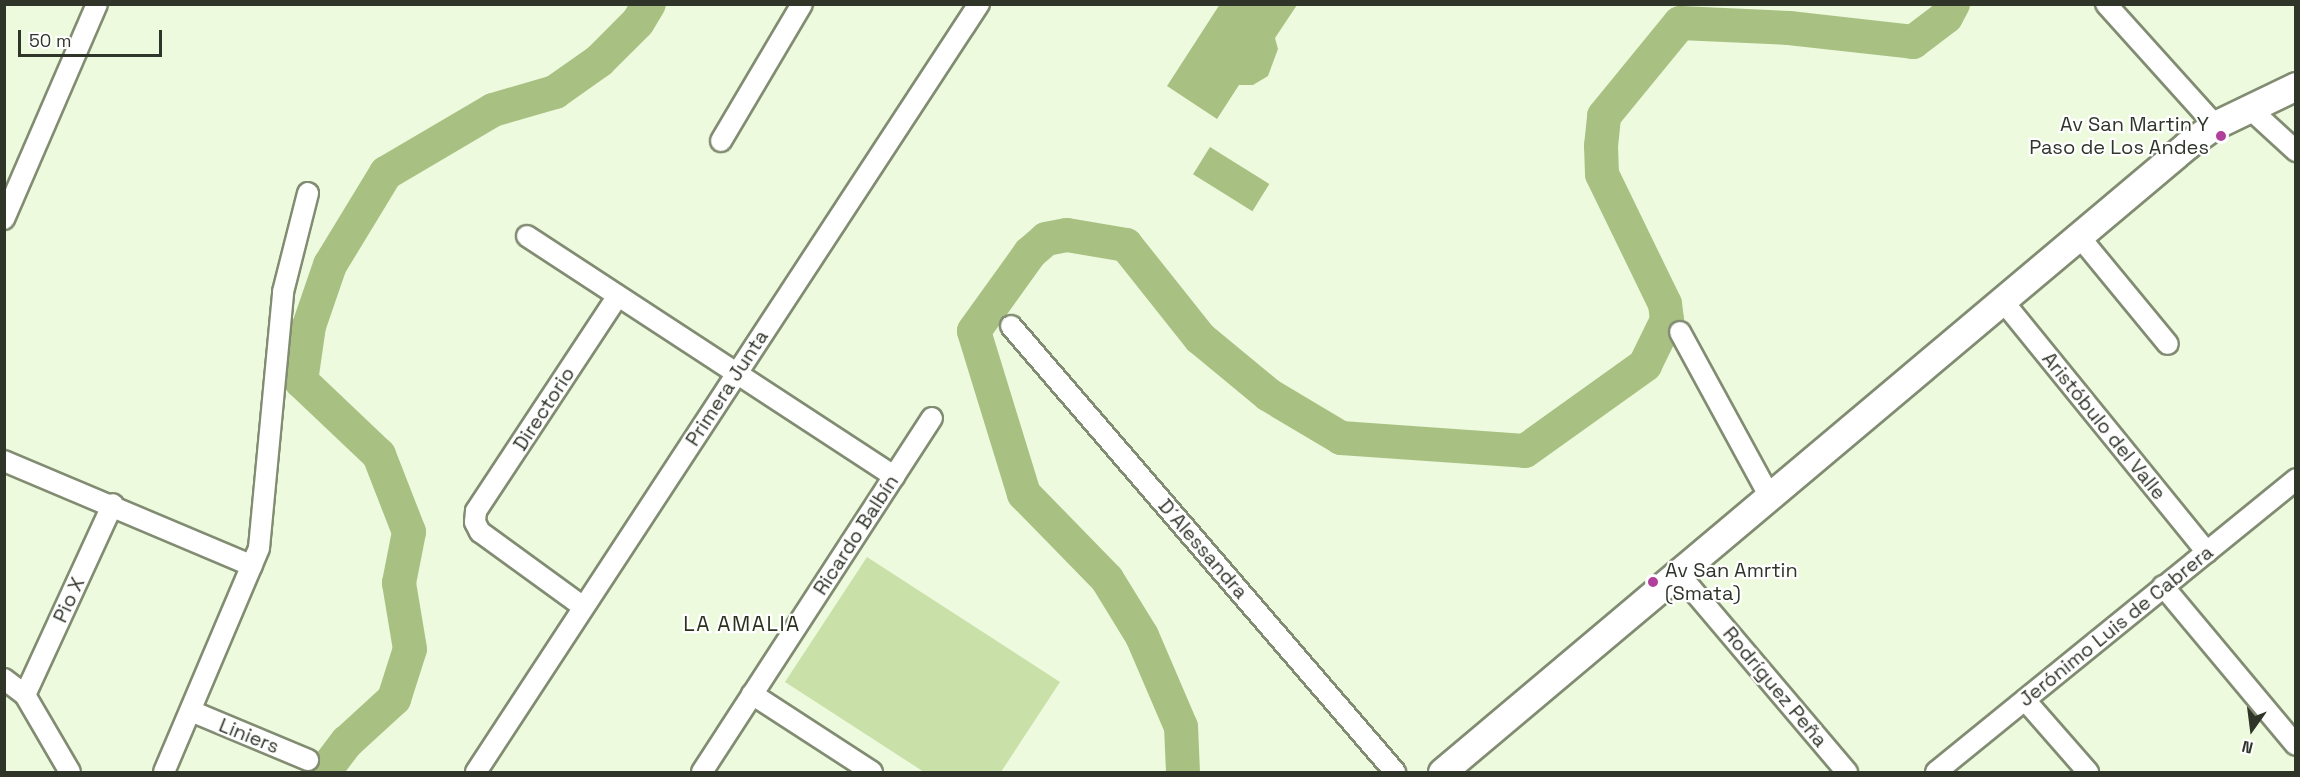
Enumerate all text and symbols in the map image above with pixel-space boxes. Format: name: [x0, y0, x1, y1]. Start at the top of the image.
scale bar: [21, 18, 165, 56]
text: 50 m: [29, 29, 71, 52]
place label: Av San Martin Y Paso de Los Andes: [2029, 112, 2209, 159]
marker: Av San Martin Y Paso de Los Andes: [2214, 129, 2228, 143]
street label: Primera Junta: [681, 325, 773, 451]
street label: Aristóbulo del Valle: [2037, 347, 2171, 505]
street label: Directorio: [508, 363, 580, 455]
street label: Ricardo Balbín: [808, 471, 904, 599]
street label: D´Alessandra: [1153, 494, 1253, 604]
street label: Jerónimo Luis de Cabrera: [2014, 540, 2218, 712]
place label: Av San Amrtin (Smata): [1665, 558, 1798, 605]
street label: Pio X: [48, 574, 90, 626]
marker: Av San Amrtin (Smata): [1646, 575, 1660, 589]
district label: LA AMALIA: [683, 611, 801, 637]
street label: Rodríguez Peña: [1718, 622, 1832, 752]
north arrow: [2222, 699, 2282, 759]
street label: Liniers: [215, 713, 283, 759]
text: N: [2240, 735, 2255, 758]

